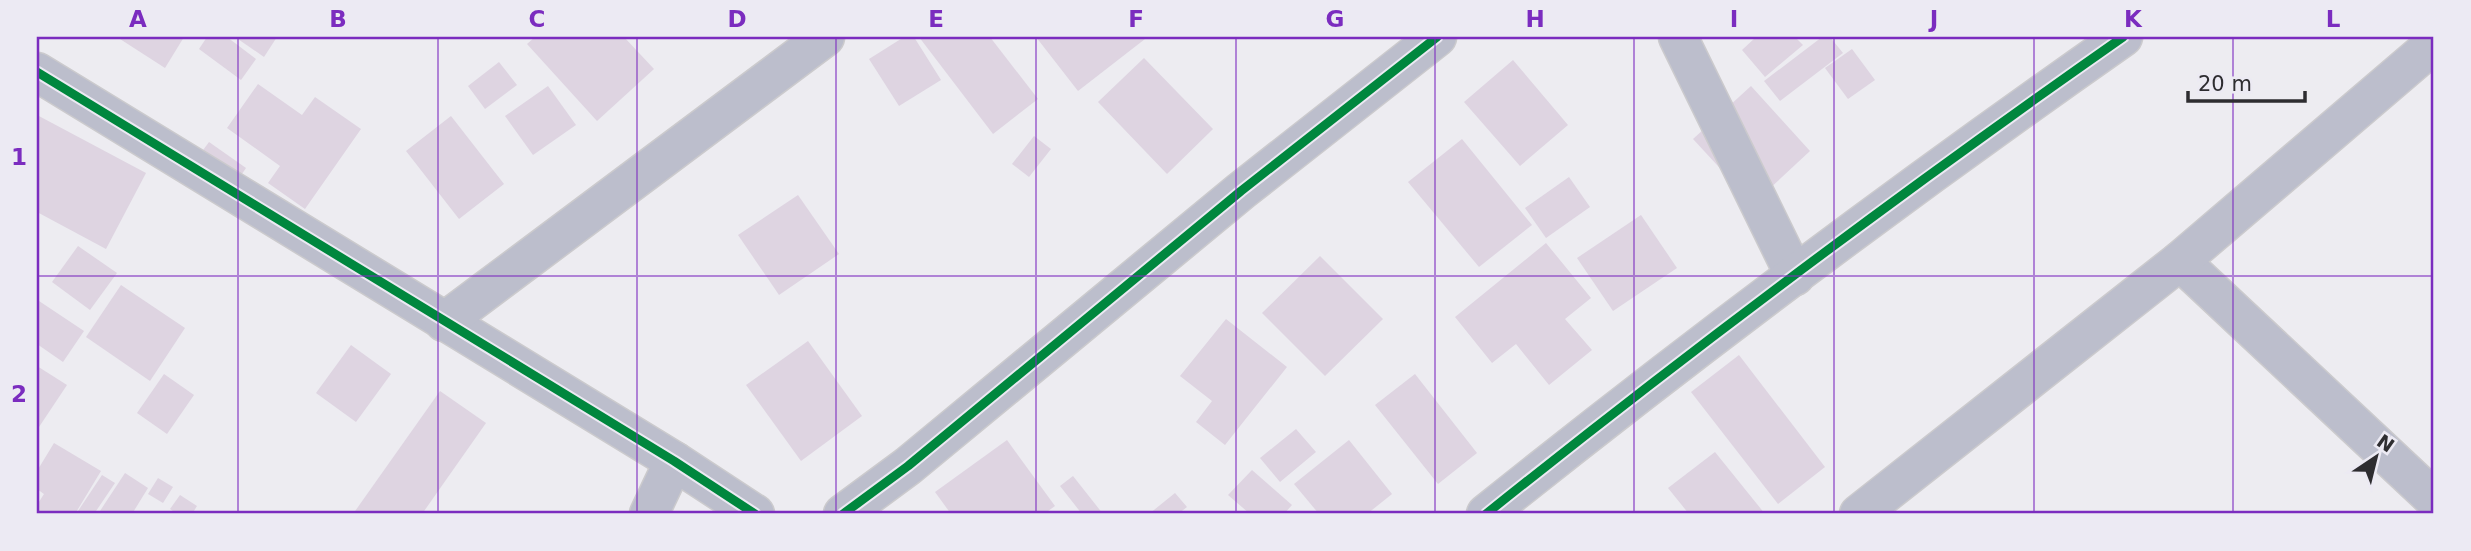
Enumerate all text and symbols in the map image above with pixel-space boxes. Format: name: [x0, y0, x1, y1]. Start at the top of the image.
text: A: [129, 6, 147, 32]
text: B: [329, 6, 347, 32]
text: C: [529, 6, 545, 32]
text: D: [727, 6, 747, 32]
text: E: [928, 6, 944, 32]
text: F: [1128, 6, 1144, 32]
text: G: [1326, 6, 1344, 32]
text: H: [1525, 6, 1545, 32]
text: I: [1730, 6, 1738, 32]
text: J: [1928, 6, 1938, 32]
text: K: [2124, 6, 2143, 32]
text: L: [2326, 6, 2341, 32]
scale bar: [2188, 60, 2305, 104]
text: 20 m: [2198, 72, 2252, 96]
text: 1: [11, 144, 27, 170]
text: 2: [11, 381, 27, 407]
north arrow: [2342, 421, 2412, 491]
text: N: [2373, 430, 2399, 457]

